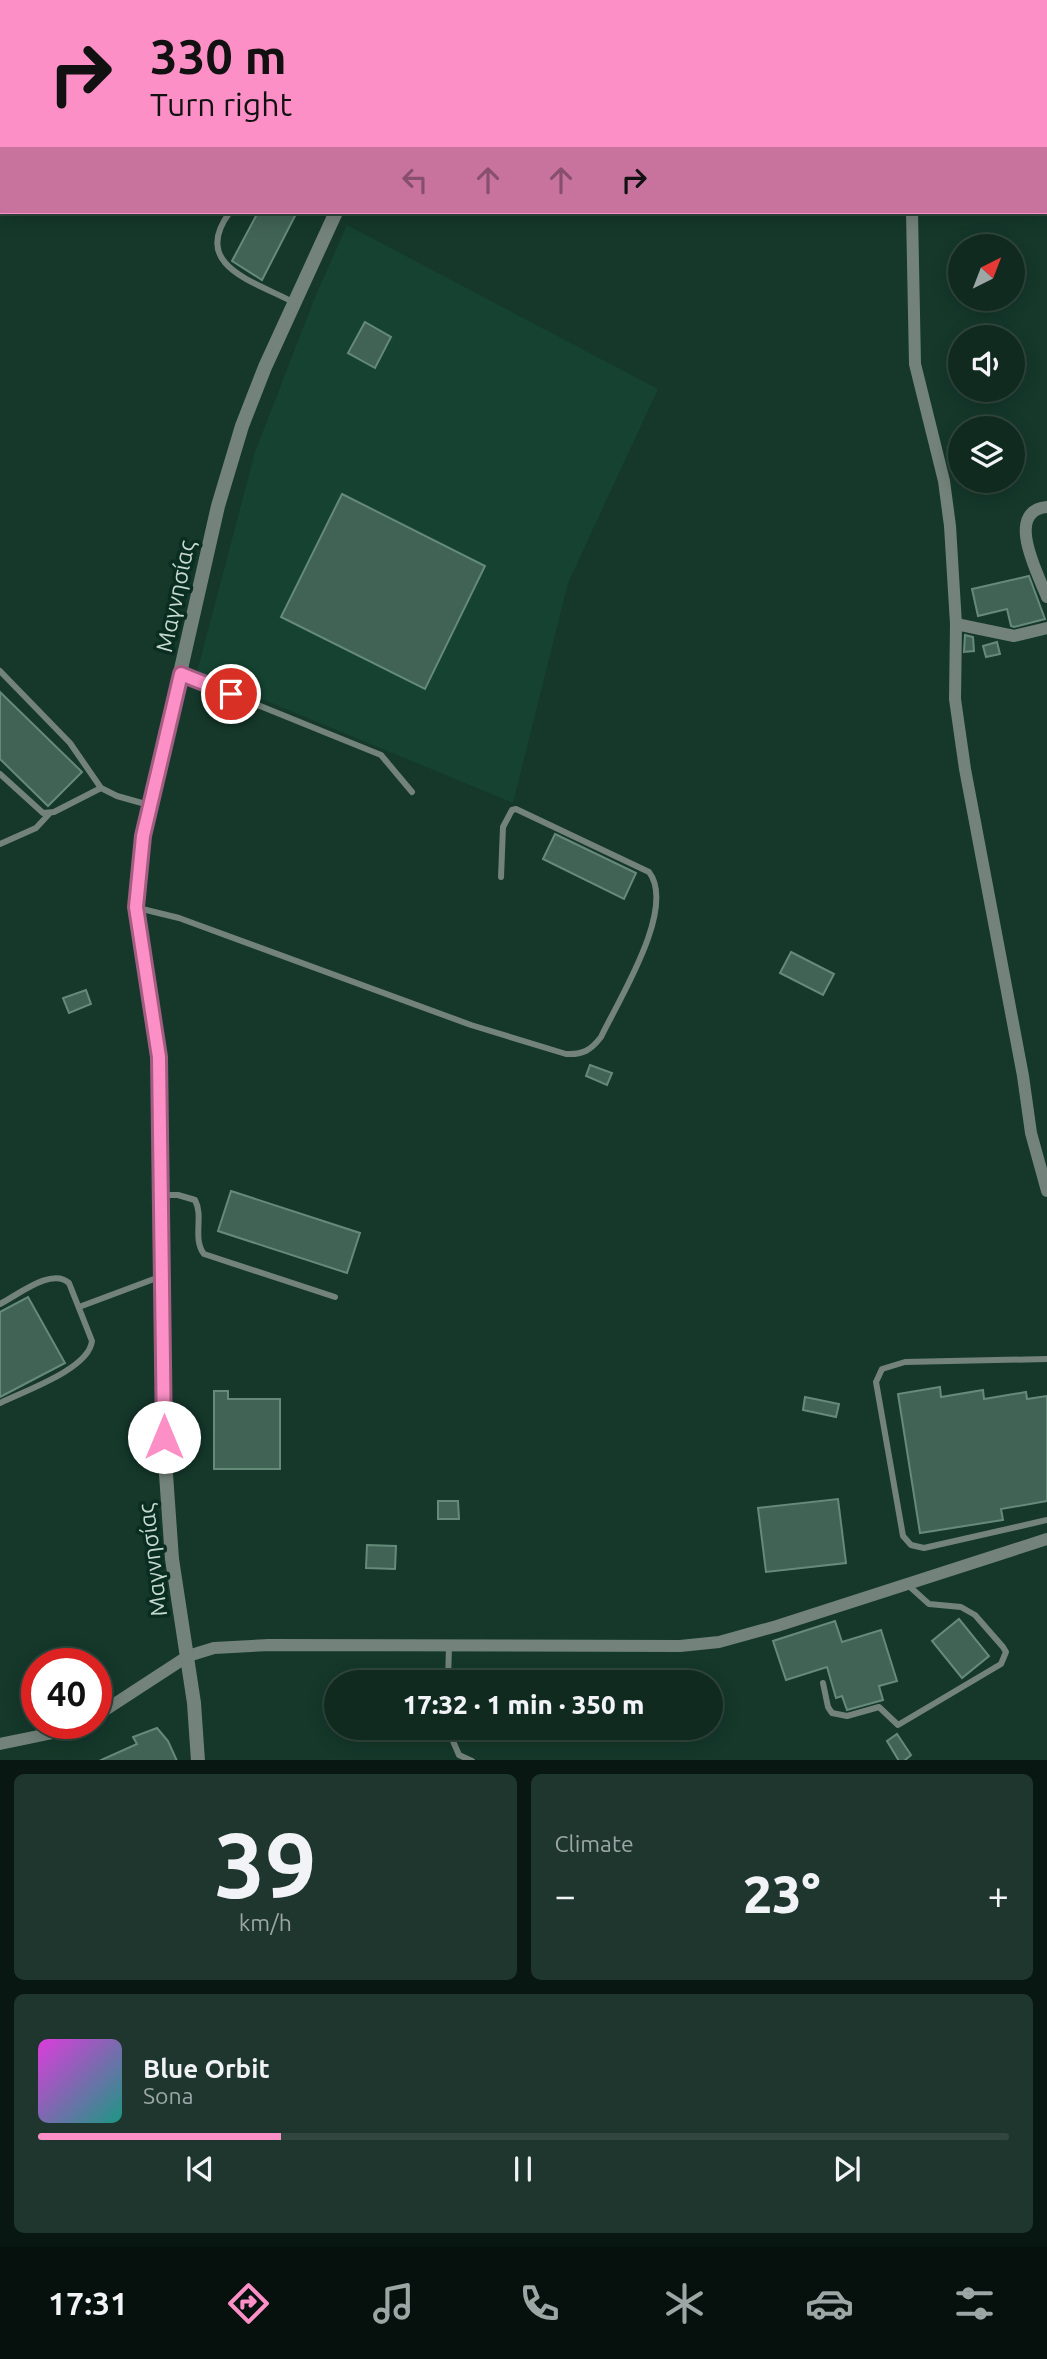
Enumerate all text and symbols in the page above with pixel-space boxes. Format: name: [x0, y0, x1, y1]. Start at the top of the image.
icon: right: [35, 28, 126, 119]
text: 330 m: [150, 28, 287, 83]
text: Turn right: [150, 86, 292, 122]
icon: left: [396, 161, 434, 199]
icon: ahead: [469, 161, 507, 199]
icon: ahead: [542, 161, 580, 199]
icon: right: [615, 161, 653, 199]
north arrow: [948, 234, 1026, 312]
map controls: [948, 234, 1025, 493]
button: sound: [948, 325, 1025, 402]
button: layers: [948, 416, 1025, 493]
street label: Μαγνησίας: [151, 538, 200, 654]
pin: [201, 664, 261, 724]
icon: arrive: [212, 675, 250, 713]
position arrow: [127, 1400, 201, 1474]
street label: Μαγνησίας: [133, 1502, 172, 1618]
speed limit sign: 40: [21, 1648, 112, 1739]
text: 17:32 · 1 min · 350 m: [403, 1690, 644, 1719]
text: 39: [214, 1813, 317, 1915]
text: Climate: [555, 1831, 634, 1856]
text: 23°: [743, 1865, 821, 1923]
text: −: [555, 1874, 576, 1916]
text: +: [988, 1874, 1009, 1916]
text: km/h: [239, 1910, 292, 1935]
text: Blue Orbit: [143, 2054, 270, 2083]
text: Sona: [143, 2083, 193, 2108]
icon: previous: [181, 2150, 219, 2188]
icon: pause: [504, 2150, 542, 2188]
icon: next: [828, 2150, 866, 2188]
icon: directions: [224, 2279, 273, 2328]
icon: music: [369, 2279, 418, 2328]
icon: phone: [515, 2279, 564, 2328]
icon: climate: [660, 2279, 709, 2328]
icon: car: [805, 2279, 854, 2328]
icon: filters: [950, 2279, 999, 2328]
text: 17:31: [48, 2285, 128, 2321]

